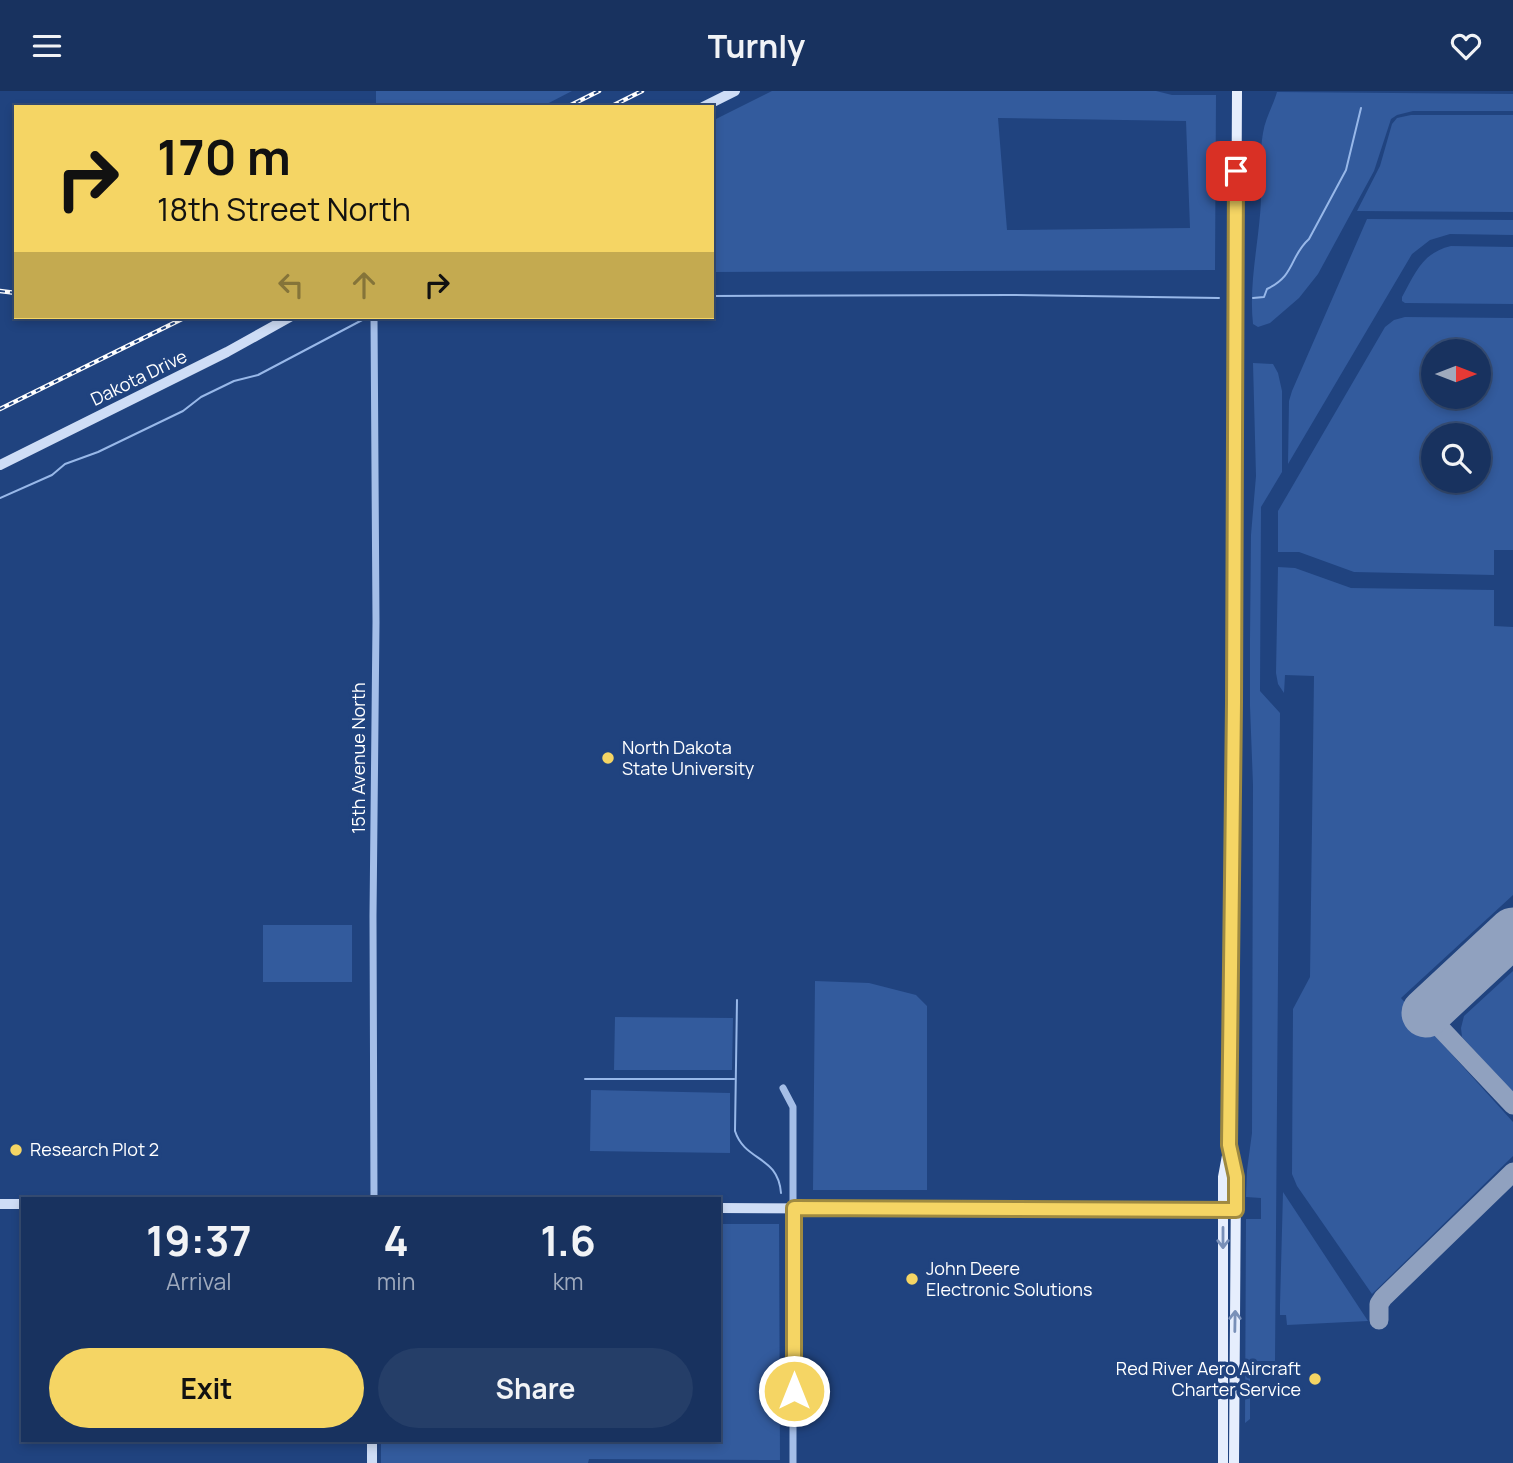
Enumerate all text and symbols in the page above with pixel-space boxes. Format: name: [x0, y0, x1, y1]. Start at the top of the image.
text: Turnly: [708, 24, 805, 68]
icon: menu: [28, 27, 66, 65]
icon: heart: [1447, 27, 1485, 65]
text: 170 m: [157, 123, 291, 190]
icon: right: [42, 133, 133, 224]
pin: [1206, 141, 1266, 201]
icon: arrive: [1217, 152, 1255, 190]
text: 18th Street North: [157, 187, 411, 231]
icon: left: [272, 266, 310, 304]
icon: ahead: [345, 266, 383, 304]
icon: right: [418, 266, 456, 304]
north arrow: [1421, 339, 1491, 409]
map controls: [1421, 339, 1491, 493]
street label: Dakota Drive: [86, 343, 191, 411]
button: search: [1421, 423, 1491, 493]
street label: 15th Avenue North: [346, 682, 370, 834]
place label: North Dakota State University: [622, 735, 755, 780]
marker: North Dakota State University: [600, 750, 616, 766]
place label: Research Plot 2: [30, 1137, 159, 1161]
marker: Research Plot 2: [8, 1142, 24, 1158]
text: 19:37: [146, 1211, 252, 1269]
text: 4: [383, 1211, 409, 1269]
text: 1.6: [540, 1211, 596, 1269]
one-way arrow: [1217, 1226, 1230, 1249]
place label: John Deere Electronic Solutions: [926, 1256, 1092, 1301]
text: Arrival: [166, 1265, 232, 1297]
text: min: [377, 1265, 415, 1297]
text: km: [553, 1265, 584, 1297]
marker: John Deere Electronic Solutions: [904, 1271, 920, 1287]
one-way arrow: [1228, 1310, 1242, 1333]
button: Exit: [49, 1348, 364, 1428]
button: Share: [378, 1348, 693, 1428]
position arrow: [757, 1354, 831, 1428]
place label: Red River Aero Aircraft Charter Service: [1116, 1356, 1301, 1401]
marker: Red River Aero Aircraft Charter Service: [1307, 1371, 1323, 1387]

